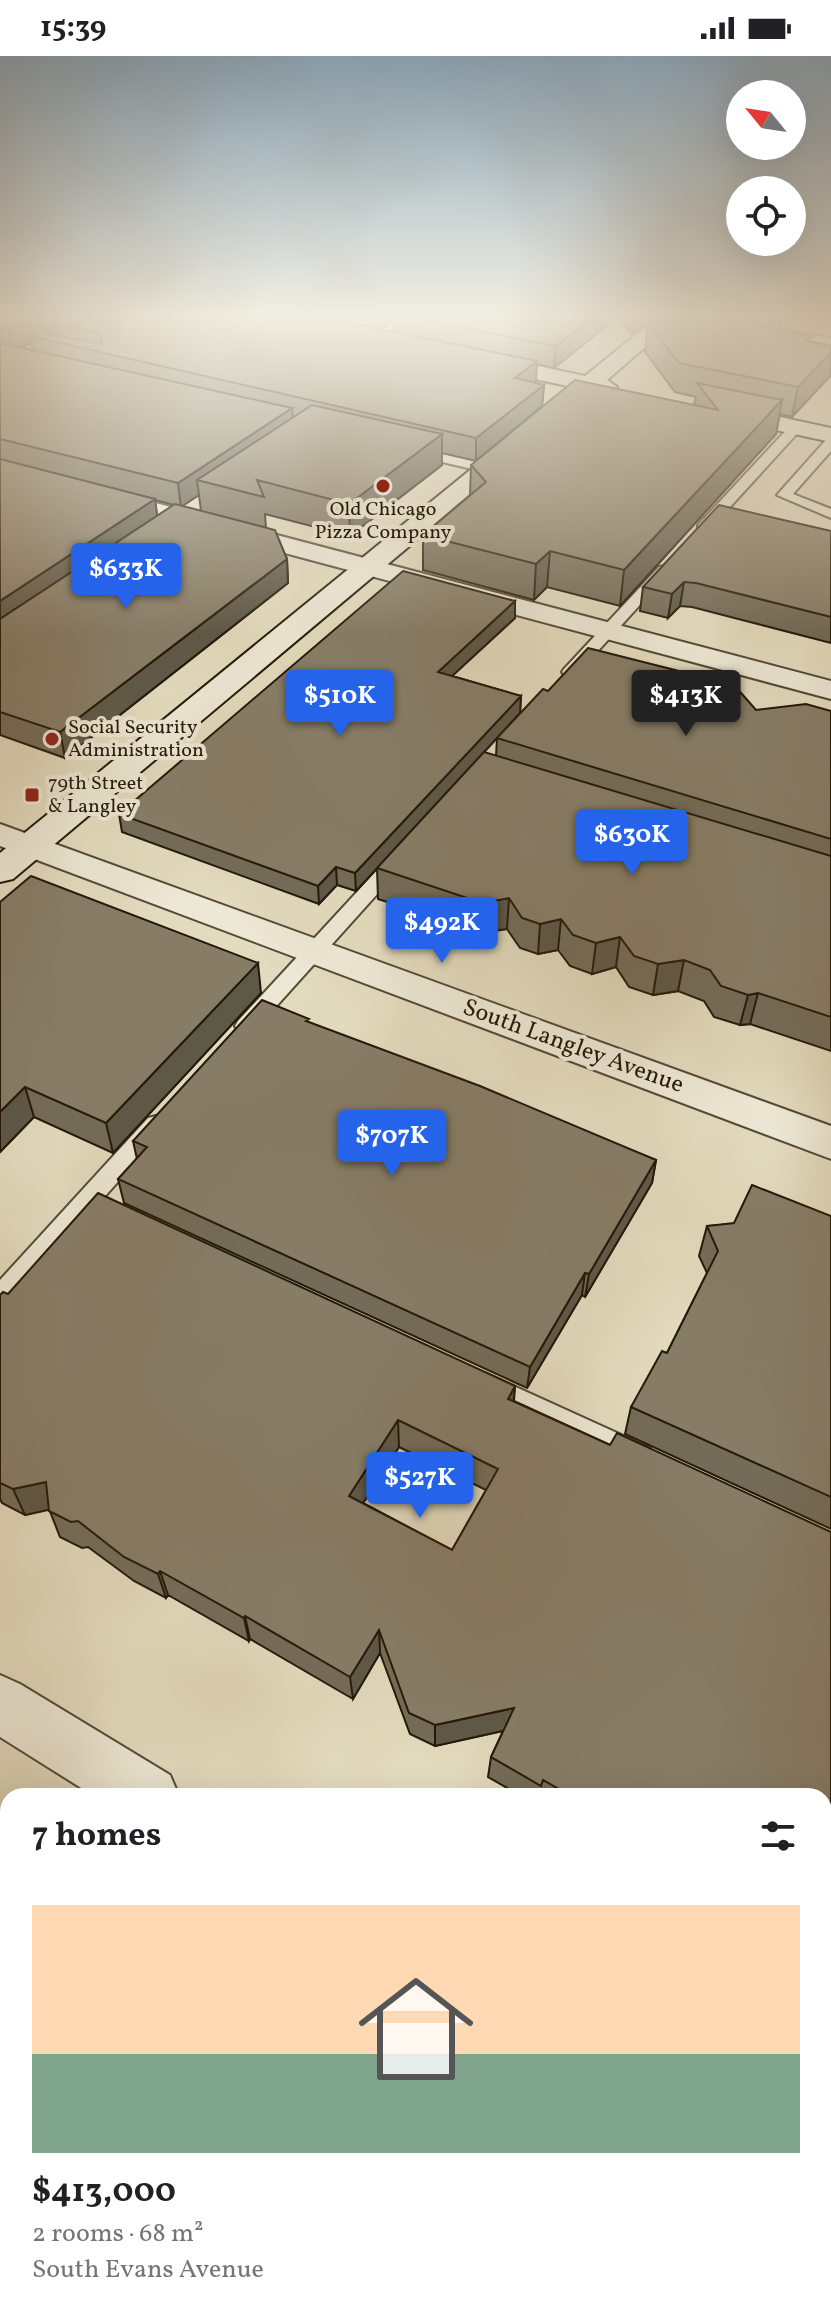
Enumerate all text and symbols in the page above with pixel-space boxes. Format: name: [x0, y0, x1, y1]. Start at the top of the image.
text: 15:39: [40, 7, 106, 49]
north arrow: [726, 80, 806, 160]
map controls: [726, 80, 806, 256]
button: locate: [726, 176, 806, 256]
marker: Old Chicago Pizza Company: [374, 477, 392, 495]
place label: Old Chicago Pizza Company: [315, 496, 451, 547]
pin: $633K: [70, 543, 182, 611]
text: $633K: [89, 551, 163, 587]
pin: $510K: [284, 670, 396, 738]
pin: $413K: [630, 670, 742, 738]
text: $510K: [304, 678, 376, 714]
text: $413K: [650, 678, 722, 714]
place label: Social Security Administration: [68, 714, 204, 765]
marker: Social Security Administration: [43, 730, 61, 748]
place label: 79th Street & Langley: [48, 770, 143, 821]
marker: 79th Street & Langley: [23, 786, 41, 804]
pin: $630K: [576, 809, 688, 877]
text: $630K: [594, 817, 670, 853]
pin: $492K: [386, 897, 498, 965]
text: $492K: [404, 905, 480, 941]
street label: South Langley Avenue: [458, 991, 688, 1103]
pin: $707K: [336, 1110, 448, 1178]
text: $707K: [355, 1118, 429, 1154]
pin: $527K: [364, 1452, 476, 1520]
text: $527K: [384, 1460, 456, 1496]
text: 7 homes: [32, 1813, 161, 1860]
icon: filters: [756, 1814, 800, 1858]
icon: home: [344, 1957, 488, 2101]
text: $413,000: [32, 2169, 176, 2216]
text: 2 rooms · 68 m²: [32, 2216, 204, 2252]
text: South Evans Avenue: [32, 2252, 264, 2288]

